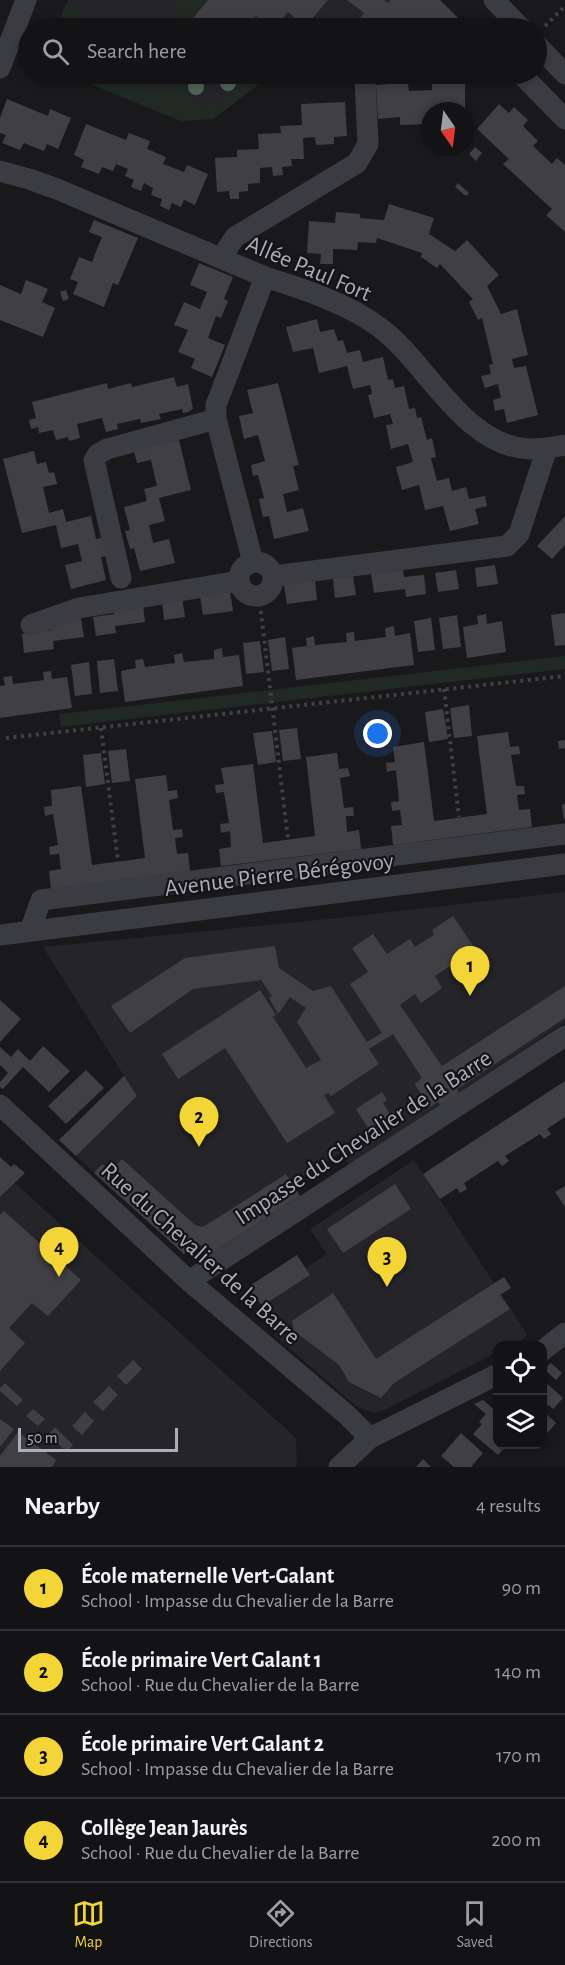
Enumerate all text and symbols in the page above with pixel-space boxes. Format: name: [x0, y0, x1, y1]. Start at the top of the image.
search box: [18, 18, 547, 84]
icon: search: [39, 35, 72, 68]
text: Search here: [87, 40, 186, 62]
north arrow: [421, 102, 475, 156]
street label: Allée Paul Fort: [243, 232, 375, 306]
your location: [363, 719, 392, 748]
street label: Avenue Pierre Bérégovoy: [163, 849, 395, 901]
pin: 1: [450, 946, 490, 996]
street label: Impasse du Chevalier de la Barre: [231, 1046, 496, 1230]
pin: 2: [180, 1098, 218, 1147]
street label: Rue du Chevalier de la Barre: [96, 1158, 305, 1349]
pin: 4: [40, 1228, 78, 1277]
pin: 3: [368, 1238, 406, 1287]
map controls: [493, 1341, 547, 1449]
button: locate: [493, 1341, 547, 1395]
button: layers: [493, 1395, 547, 1449]
scale bar: [18, 1425, 178, 1452]
text: 50 m: [27, 1430, 58, 1446]
text: Nearby: [24, 1493, 100, 1519]
text: 4 results: [476, 1496, 541, 1516]
text: École maternelle Vert-Galant: [81, 1565, 334, 1587]
text: 1: [40, 1578, 47, 1598]
text: 90 m: [502, 1578, 541, 1598]
text: School · Impasse du Chevalier de la Barre: [81, 1591, 394, 1611]
text: École primaire Vert Galant 1: [81, 1649, 322, 1671]
text: 2: [39, 1662, 48, 1682]
text: 140 m: [495, 1662, 541, 1682]
text: School · Rue du Chevalier de la Barre: [81, 1675, 360, 1695]
text: École primaire Vert Galant 2: [81, 1733, 324, 1755]
text: 3: [39, 1746, 48, 1766]
text: 170 m: [496, 1746, 541, 1766]
text: School · Impasse du Chevalier de la Barre: [81, 1759, 394, 1779]
text: Collège Jean Jaurès: [81, 1817, 247, 1839]
text: 4: [38, 1830, 49, 1850]
text: 200 m: [491, 1830, 541, 1850]
text: School · Rue du Chevalier de la Barre: [81, 1843, 360, 1863]
tab: Map: [72, 1897, 105, 1952]
tab: Directions: [249, 1897, 313, 1952]
tab: Saved: [456, 1897, 493, 1952]

